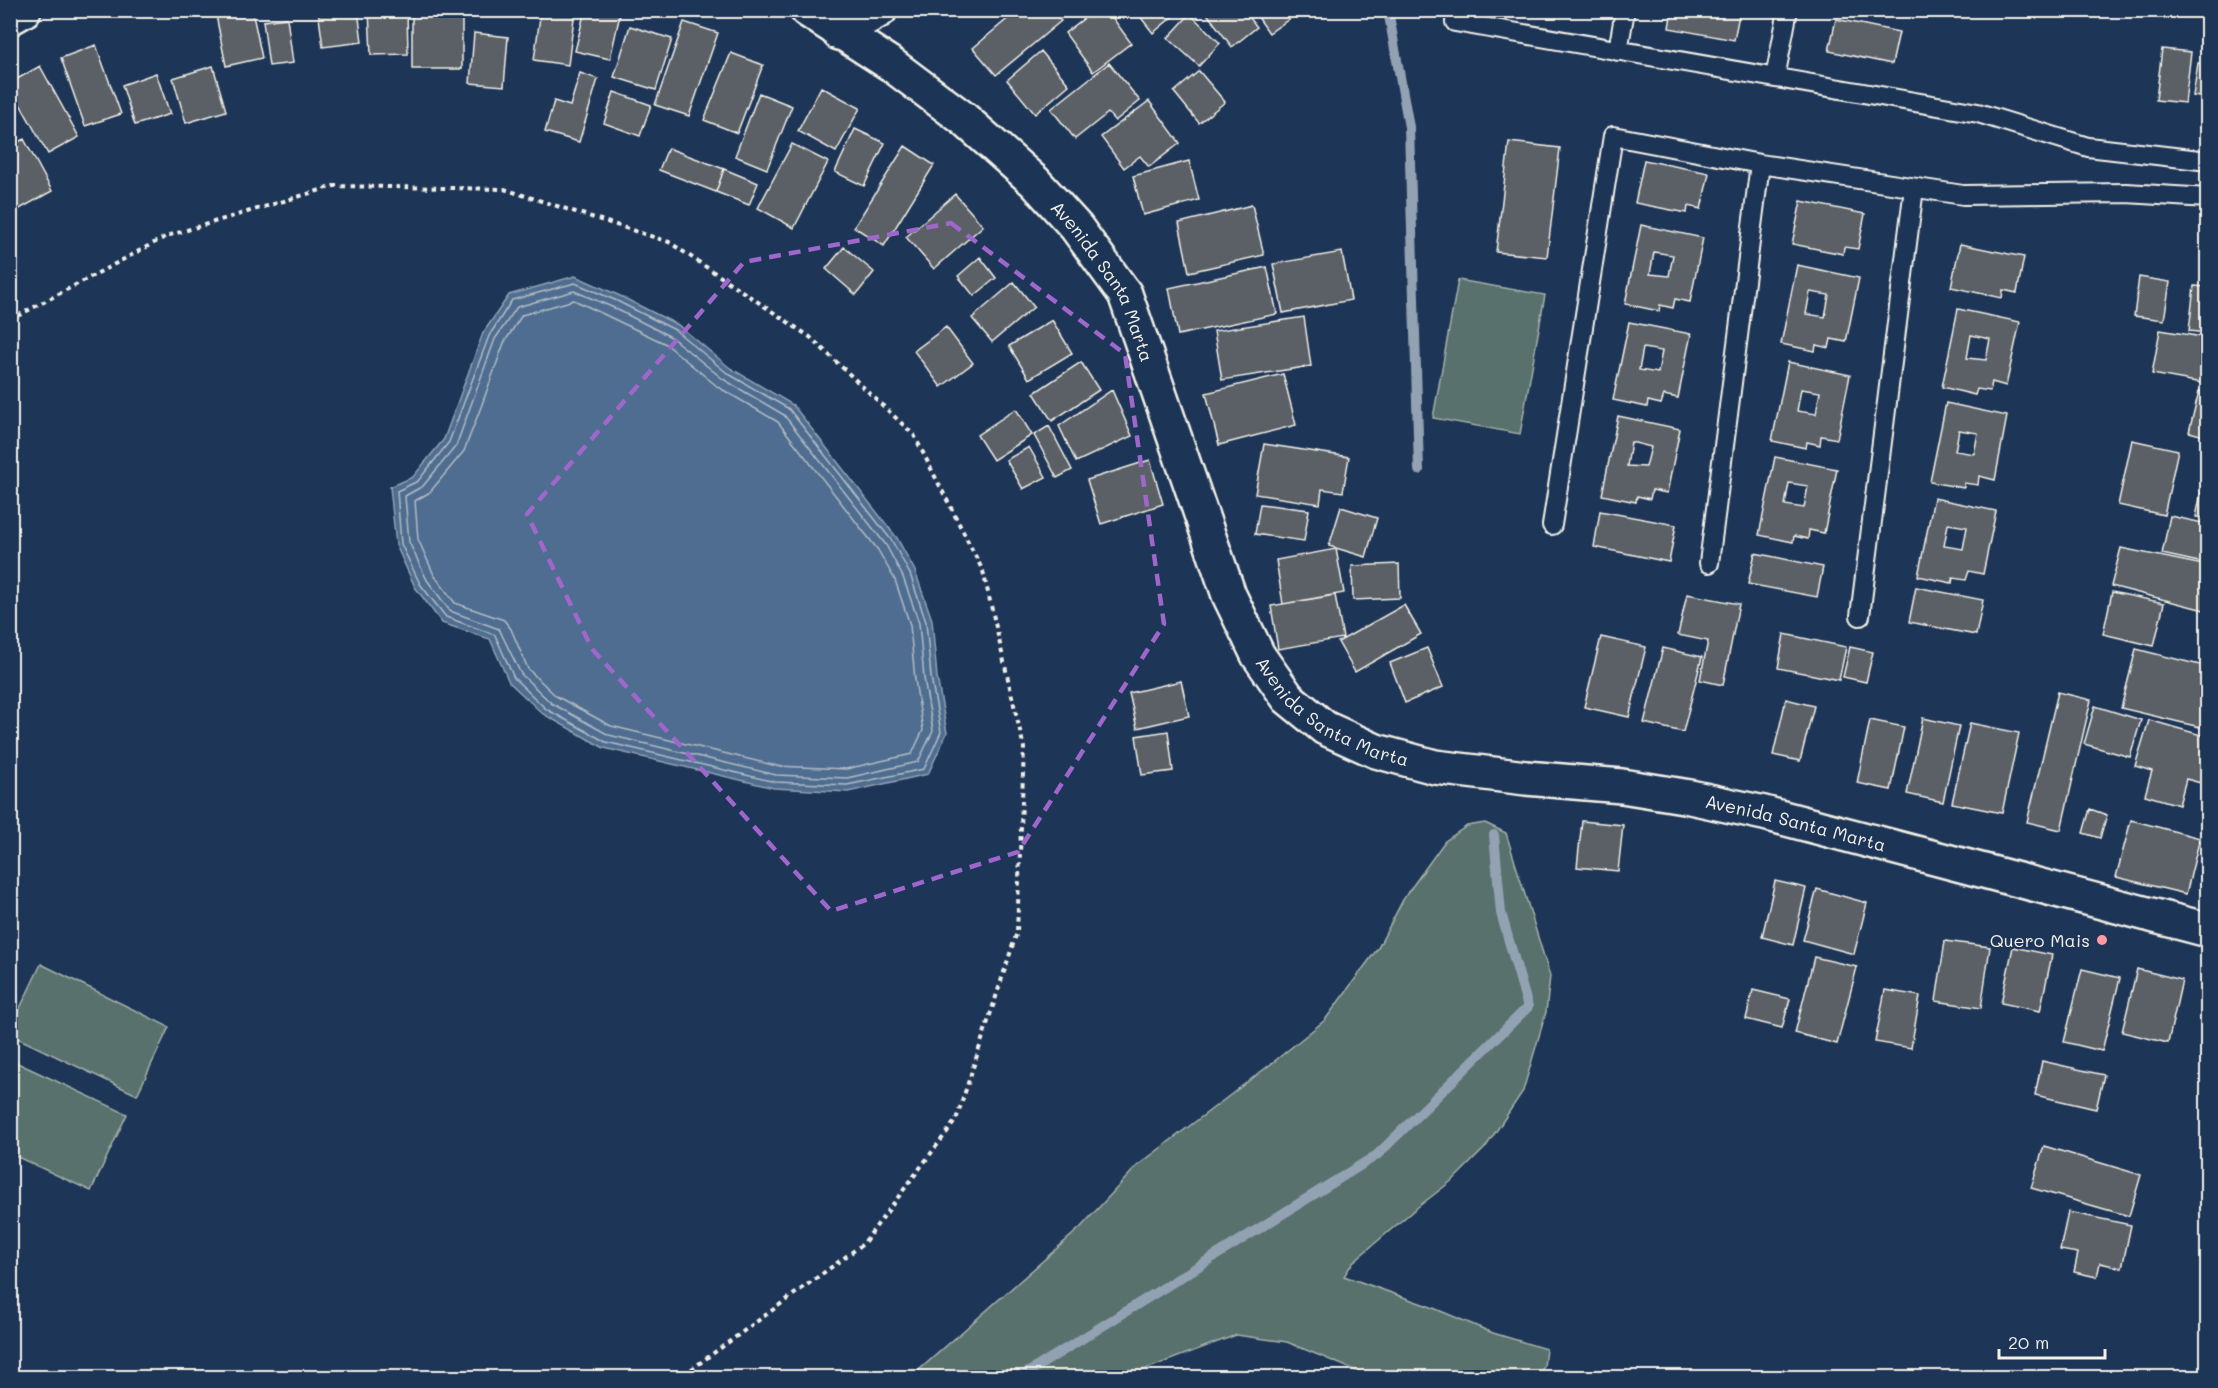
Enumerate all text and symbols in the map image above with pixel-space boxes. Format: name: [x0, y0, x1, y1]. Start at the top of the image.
street label: Avenida Santa Marta: [1046, 196, 1159, 365]
street label: Avenida Santa Marta: [1251, 652, 1411, 771]
street label: Avenida Santa Marta: [1703, 789, 1889, 857]
place label: Quero Mais: [1990, 928, 2090, 952]
marker: Quero Mais: [2095, 933, 2109, 947]
scale bar: [1999, 1322, 2106, 1360]
text: 20 m: [2008, 1330, 2049, 1354]

